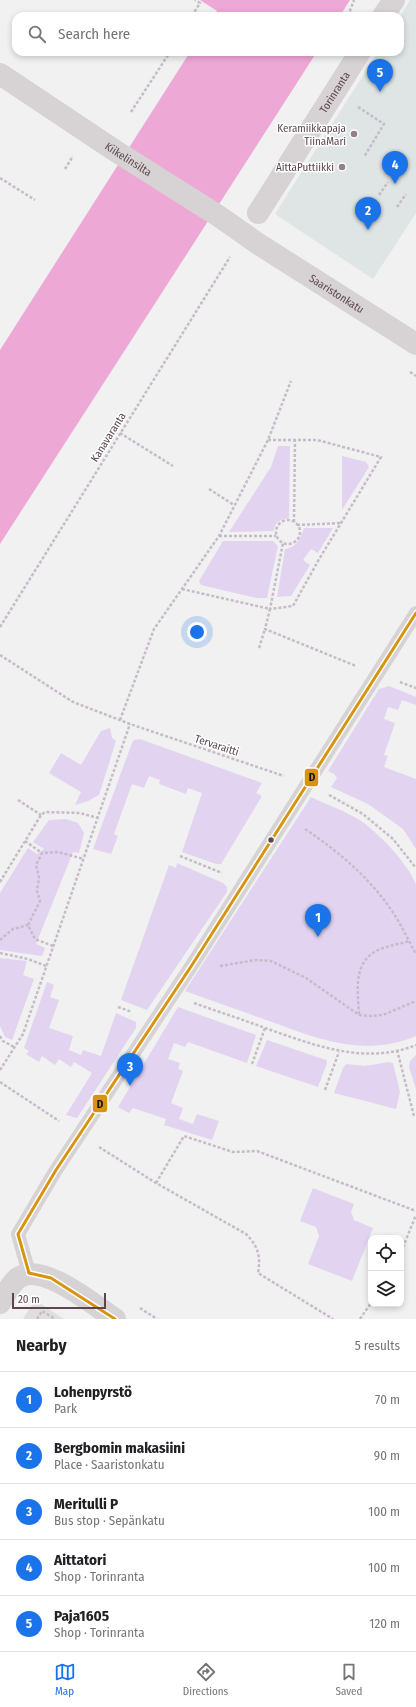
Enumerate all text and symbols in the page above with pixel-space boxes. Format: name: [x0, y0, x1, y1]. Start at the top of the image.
search box: [12, 12, 404, 56]
icon: search: [26, 23, 48, 45]
text: Search here: [58, 25, 130, 43]
pin: 5: [367, 59, 393, 92]
street label: Torinranta: [317, 69, 353, 116]
place label: Keramiikkapaja TiinaMari: [277, 122, 346, 148]
marker: Keramiikkapaja TiinaMari: [349, 129, 359, 139]
street label: Kiikelinsilta: [102, 140, 154, 179]
pin: 4: [382, 151, 408, 184]
place label: AittaPuttiikki: [276, 161, 334, 174]
marker: AittaPuttiikki: [337, 162, 347, 172]
pin: 2: [355, 197, 381, 230]
street label: Saaristonkatu: [307, 272, 366, 316]
street label: Kanavaranta: [88, 410, 129, 464]
your location: [187, 622, 207, 642]
street label: Tervaraitti: [193, 732, 241, 759]
line badge: D: [304, 768, 319, 787]
text: D: [309, 771, 316, 784]
unlabelled marker: [266, 835, 276, 845]
pin: 1: [305, 904, 331, 937]
pin: 3: [117, 1053, 143, 1086]
line badge: D: [92, 1094, 108, 1113]
text: D: [97, 1098, 104, 1111]
map controls: [368, 1235, 404, 1307]
button: locate: [368, 1235, 404, 1271]
button: layers: [368, 1271, 404, 1307]
scale bar: [12, 1291, 106, 1310]
text: 20 m: [18, 1293, 40, 1306]
text: Nearby: [16, 1335, 67, 1356]
text: 5 results: [355, 1338, 400, 1353]
text: Lohenpyrstö: [54, 1383, 132, 1401]
text: 1: [26, 1392, 32, 1407]
text: 70 m: [375, 1392, 400, 1407]
text: Park: [54, 1401, 77, 1416]
text: Bergbomin makasiini: [54, 1439, 185, 1457]
text: 2: [26, 1448, 32, 1463]
text: 90 m: [374, 1448, 400, 1463]
text: Place · Saaristonkatu: [54, 1457, 165, 1472]
text: Meritulli P: [54, 1495, 118, 1513]
text: 3: [26, 1504, 32, 1519]
text: 100 m: [368, 1504, 400, 1519]
text: Bus stop · Sepänkatu: [54, 1513, 165, 1528]
text: Aittatori: [54, 1551, 106, 1569]
text: 4: [26, 1560, 32, 1575]
text: 100 m: [368, 1560, 400, 1575]
text: Shop · Torinranta: [54, 1569, 145, 1584]
text: Paja1605: [54, 1607, 109, 1625]
text: 5: [26, 1616, 32, 1631]
text: 120 m: [369, 1616, 400, 1631]
text: Shop · Torinranta: [54, 1625, 145, 1640]
tab: Map: [54, 1661, 76, 1698]
tab: Directions: [183, 1661, 228, 1698]
tab: Saved: [336, 1661, 362, 1698]

